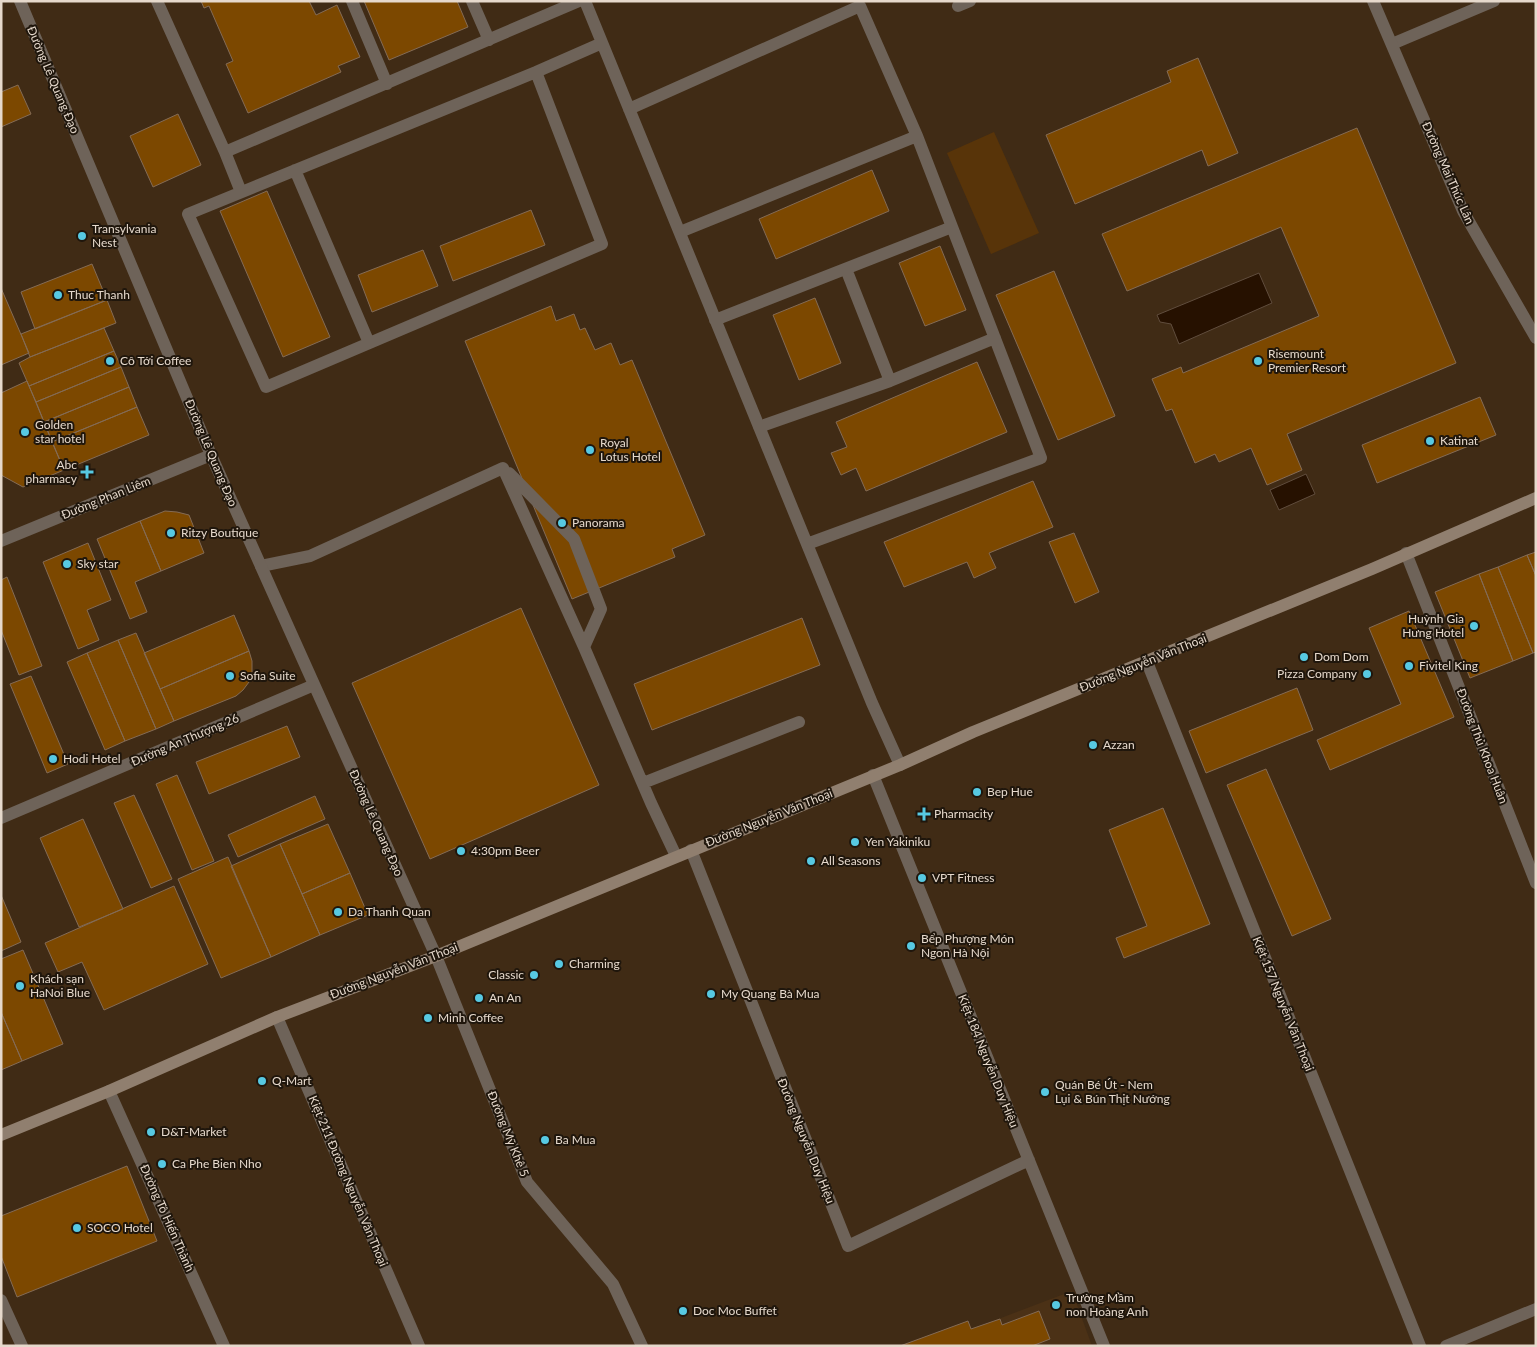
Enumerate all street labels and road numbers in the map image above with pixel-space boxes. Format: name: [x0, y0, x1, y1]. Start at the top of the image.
street label: Đường Lê Quang Đạo: [24, 24, 83, 136]
street label: Đường Mai Thúc Lân: [1419, 119, 1478, 226]
street label: Đường Lê Quang Đạo: [182, 397, 241, 509]
street label: Đường Phan Liêm: [59, 473, 153, 522]
street label: Đường Nguyễn Văn Thoại: [1077, 630, 1209, 695]
street label: Đường Thủ Khoa Huân: [1454, 686, 1511, 805]
street label: Đường An Thượng 26: [129, 710, 241, 769]
street label: Đường Lê Quang Đạo: [346, 767, 407, 879]
street label: Đường Nguyễn Văn Thoại: [703, 785, 835, 850]
street label: Kiệt 157 Nguyễn Văn Thoại: [1250, 934, 1317, 1074]
street label: Đường Nguyễn Văn Thoại: [328, 939, 460, 1002]
street label: Kiệt 184 Nguyễn Duy Hiệu: [955, 992, 1022, 1130]
street label: Đường Nguyễn Duy Hiệu: [774, 1076, 838, 1206]
street label: Đường Mỹ Khê 5: [484, 1089, 532, 1179]
street label: Kiệt 211 Đường Nguyễn Văn Thoại: [306, 1093, 391, 1269]
street label: Đường Tô Hiến Thành: [137, 1162, 198, 1274]

